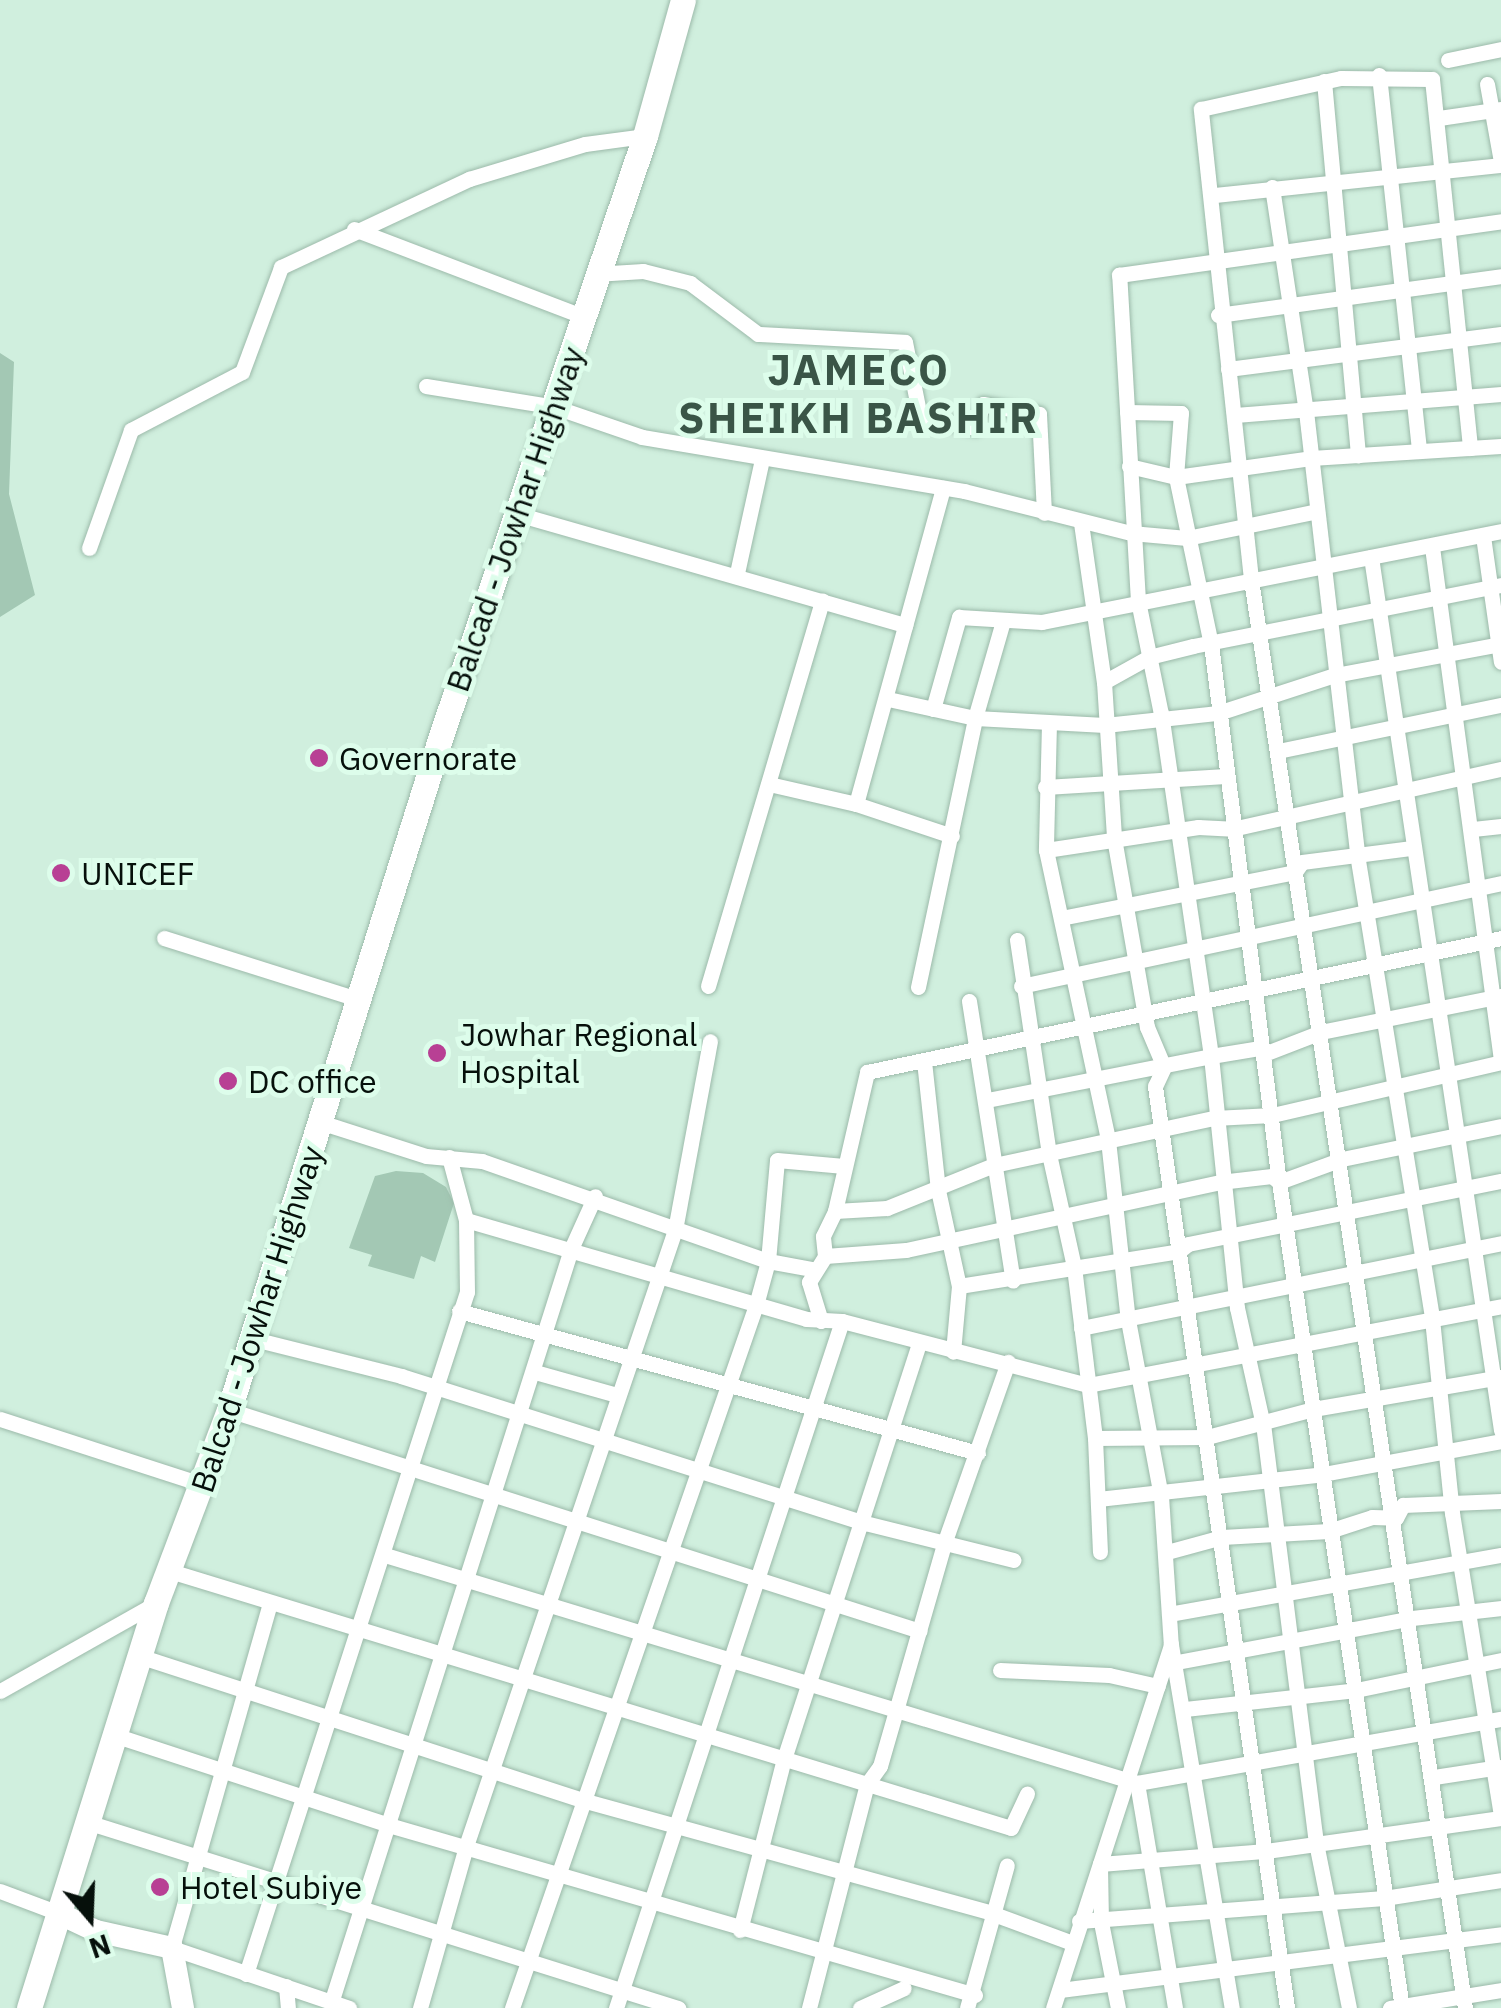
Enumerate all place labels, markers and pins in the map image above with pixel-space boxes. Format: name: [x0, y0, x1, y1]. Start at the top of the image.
place label: Governorate: [339, 739, 517, 777]
marker: Governorate: [308, 747, 330, 769]
place label: UNICEF: [81, 854, 195, 892]
marker: UNICEF: [50, 862, 72, 884]
place label: Jowhar Regional Hospital: [460, 1016, 698, 1091]
marker: Jowhar Regional Hospital: [424, 1040, 450, 1066]
place label: DC office: [248, 1062, 377, 1100]
marker: DC office: [217, 1070, 239, 1092]
place label: Hotel Subiye: [180, 1868, 362, 1906]
marker: Hotel Subiye: [149, 1876, 171, 1898]

